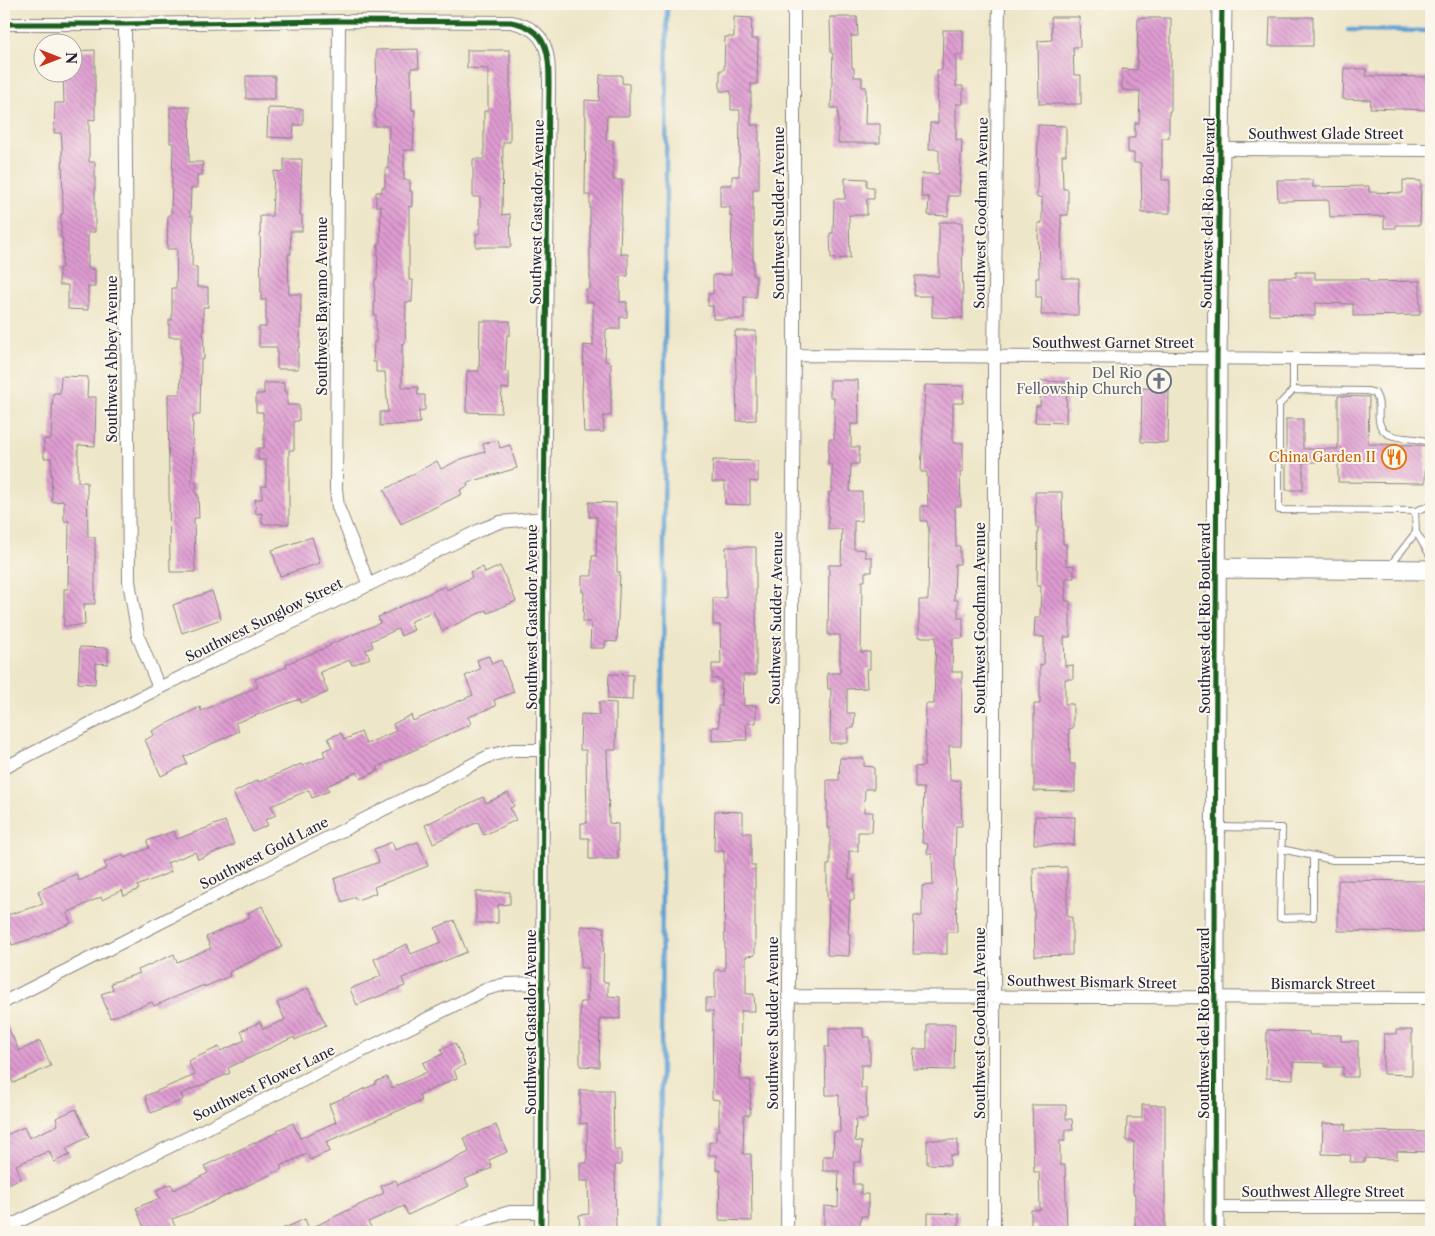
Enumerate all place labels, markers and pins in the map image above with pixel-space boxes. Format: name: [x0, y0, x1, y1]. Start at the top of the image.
place label: Del Rio Fellowship Church: [1016, 364, 1142, 398]
church icon: Del Rio Fellowship Church: [1146, 368, 1172, 394]
restaurant icon: China Garden II: [1381, 444, 1407, 470]
place label: China Garden II: [1269, 448, 1376, 466]

